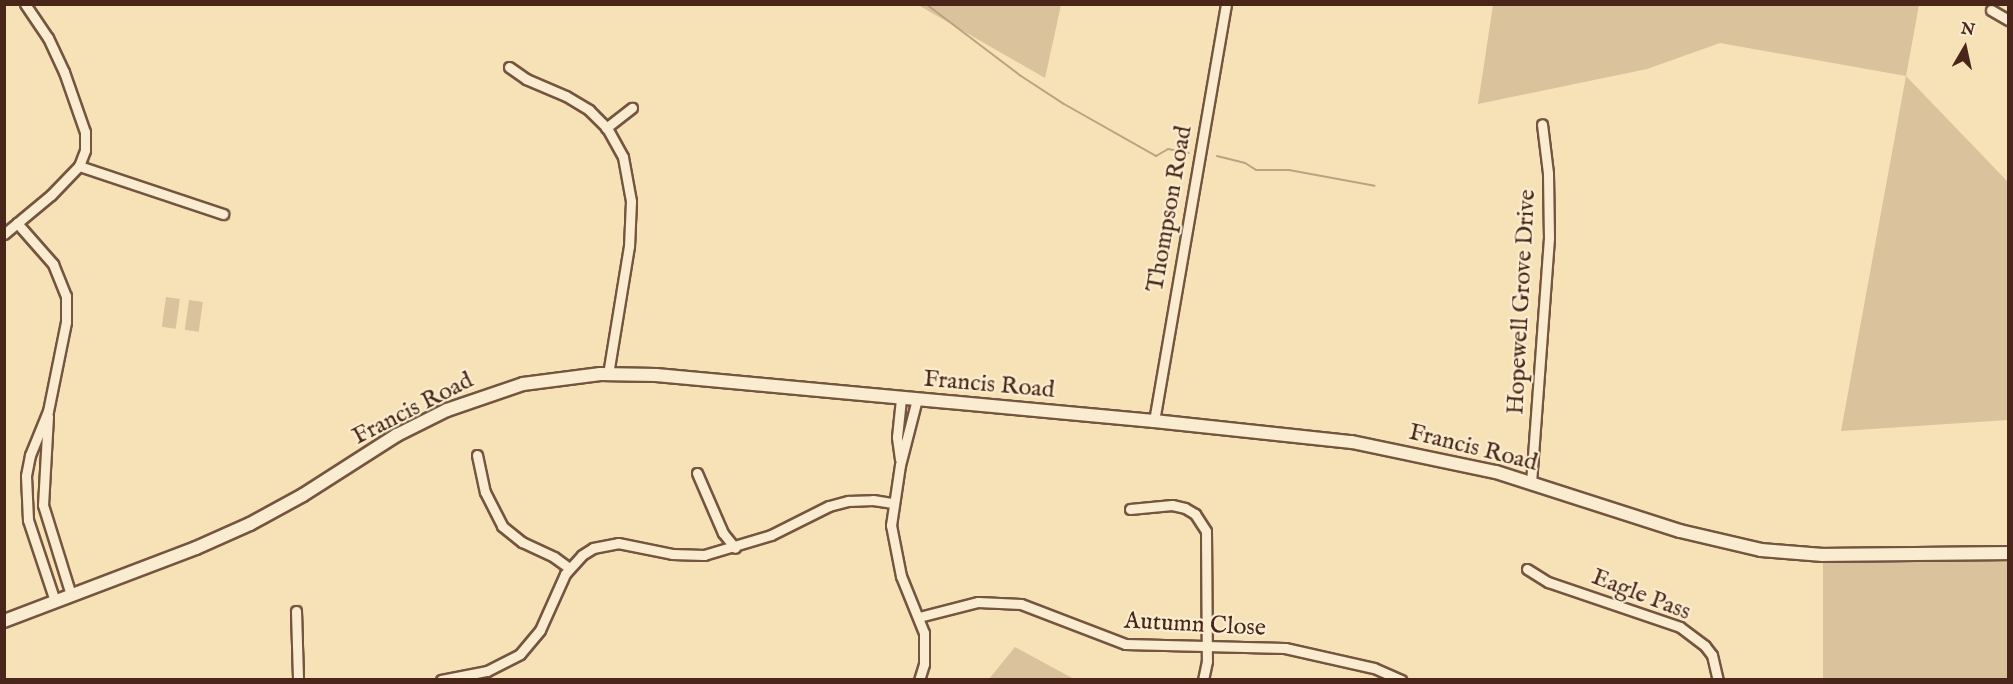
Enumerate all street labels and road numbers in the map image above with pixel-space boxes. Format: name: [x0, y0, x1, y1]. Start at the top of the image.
street label: Thompson Road: [1141, 124, 1199, 294]
street label: Hopewell Grove Drive: [1502, 189, 1542, 415]
street label: Francis Road: [922, 365, 1056, 405]
street label: Francis Road: [348, 366, 478, 452]
street label: Francis Road: [1406, 418, 1540, 478]
street label: Eagle Pass: [1587, 563, 1695, 627]
street label: Autumn Close: [1123, 607, 1267, 643]

